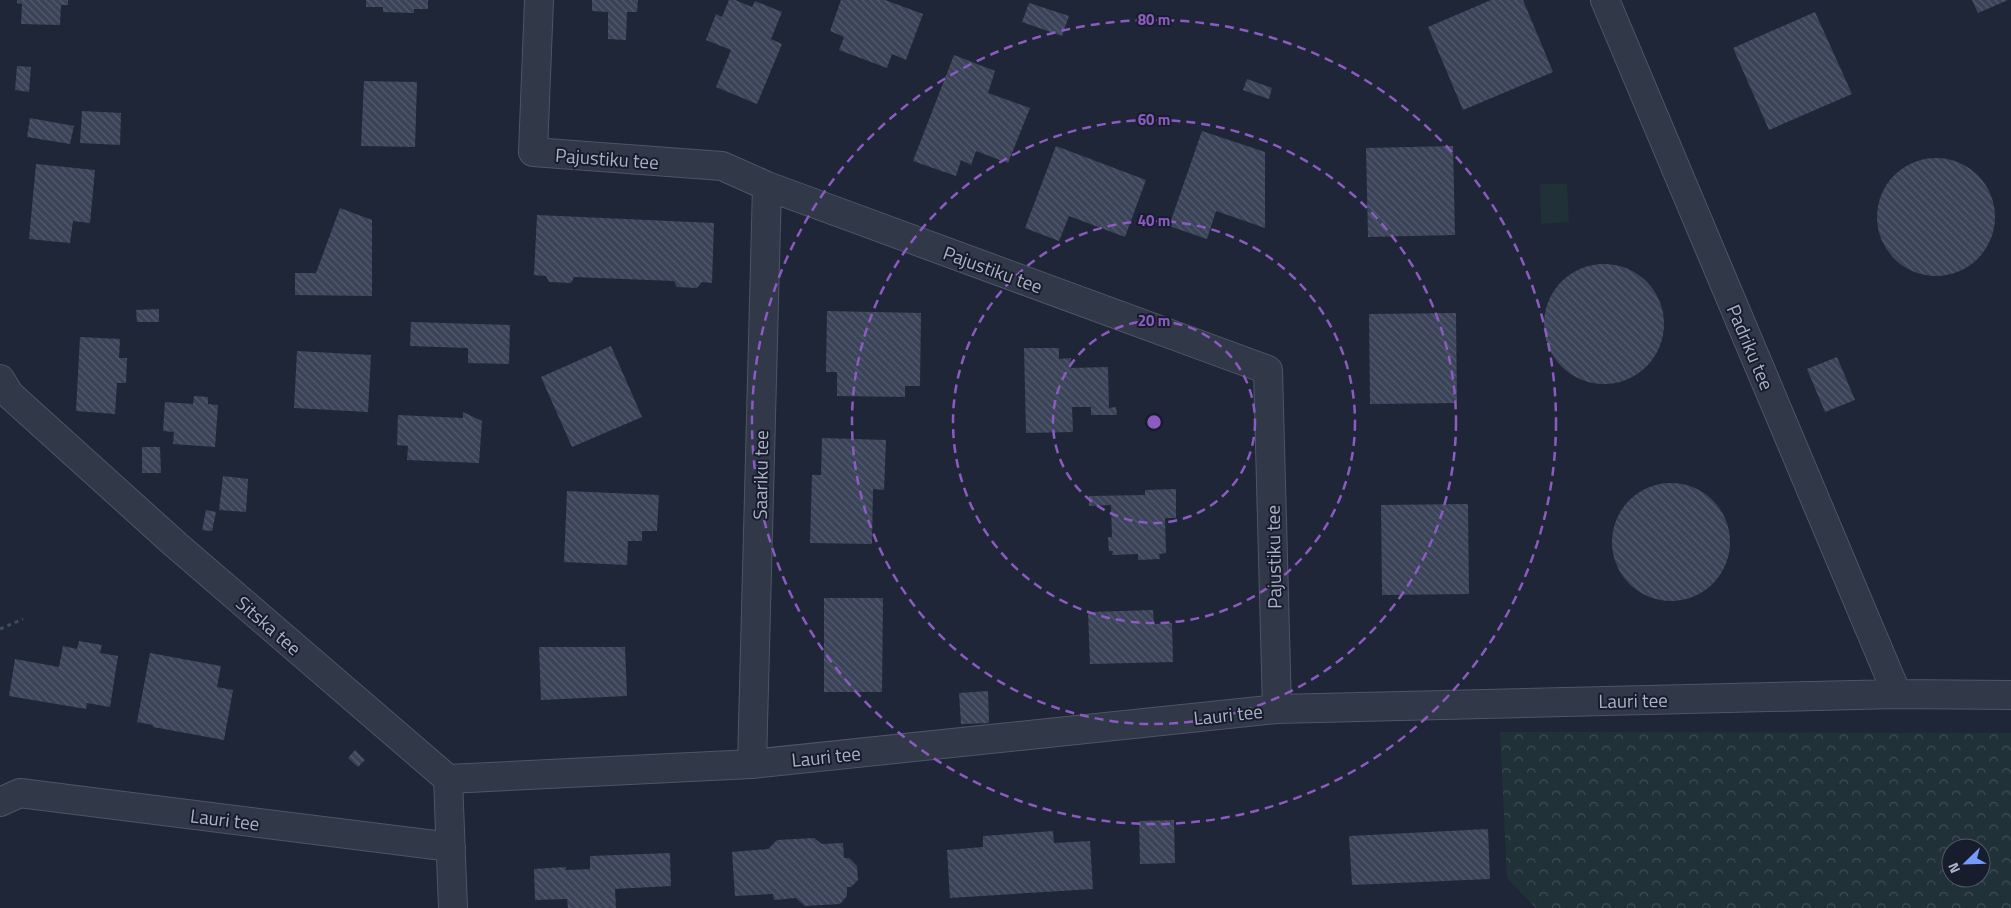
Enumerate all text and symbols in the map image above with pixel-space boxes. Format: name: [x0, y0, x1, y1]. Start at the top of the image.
text: 80 m: [1138, 8, 1170, 31]
text: 60 m: [1138, 108, 1170, 131]
street label: Pajustiku tee: [554, 140, 660, 176]
text: 40 m: [1138, 209, 1170, 232]
street label: Pajustiku tee: [939, 238, 1047, 300]
street label: Padriku tee: [1720, 300, 1782, 394]
text: 20 m: [1138, 309, 1170, 332]
centre of rings: [1145, 413, 1163, 431]
street label: Saariku tee: [745, 430, 775, 520]
street label: Pajustiku tee: [1258, 505, 1288, 609]
street label: Sitska tee: [230, 588, 308, 662]
street label: Lauri tee: [1598, 685, 1668, 715]
street label: Lauri tee: [1192, 696, 1264, 732]
street label: Lauri tee: [790, 738, 862, 774]
street label: Lauri tee: [189, 800, 261, 838]
north arrow: [1941, 838, 1991, 888]
text: N: [1942, 860, 1965, 877]

